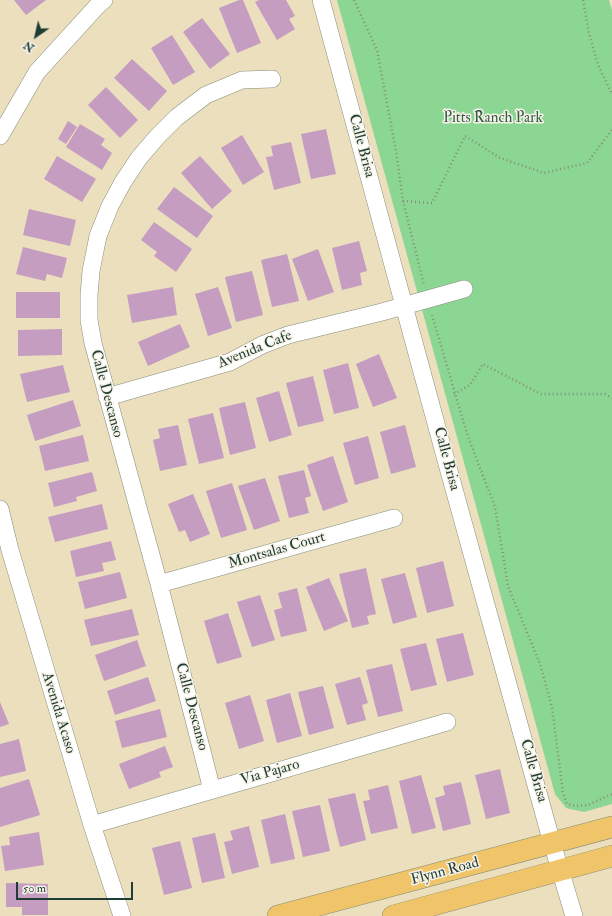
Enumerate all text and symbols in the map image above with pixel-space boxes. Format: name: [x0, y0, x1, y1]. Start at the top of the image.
north arrow: [16, 16, 56, 56]
text: N: [21, 38, 37, 55]
park label: Pitts Ranch Park: [443, 110, 543, 128]
street label: Calle Brisa: [344, 112, 378, 180]
street label: Avenida Cafe: [215, 327, 295, 373]
street label: Calle Descanso: [86, 348, 126, 440]
street label: Calle Brisa: [429, 425, 463, 493]
street label: Montsalas Court: [226, 529, 328, 573]
street label: Calle Descanso: [171, 661, 211, 753]
street label: Avenida Acaso: [37, 670, 79, 756]
street label: Calle Brisa: [515, 737, 551, 805]
street label: Via Pajaro: [238, 756, 302, 790]
street label: Flynn Road: [409, 854, 481, 890]
scale bar: [18, 874, 135, 900]
text: 50 m: [23, 881, 46, 896]

